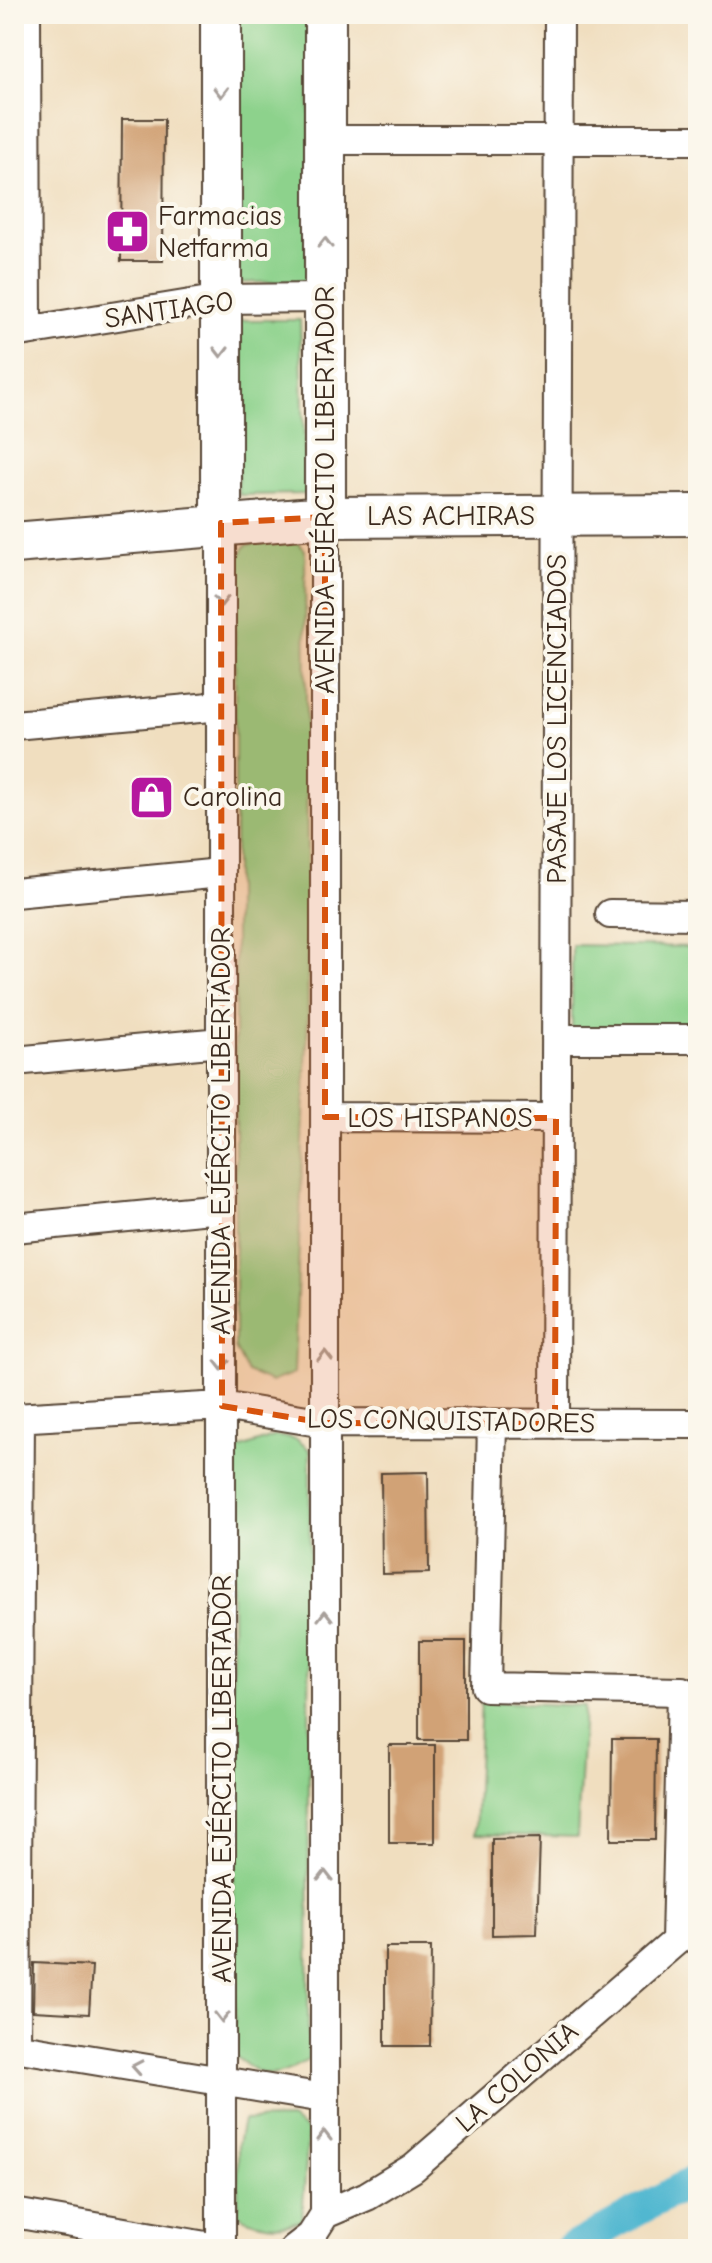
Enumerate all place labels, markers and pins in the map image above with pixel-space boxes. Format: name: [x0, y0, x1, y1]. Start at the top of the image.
place label: Farmacias Netfarma: [158, 200, 282, 264]
pharmacy icon: Farmacias Netfarma: [103, 208, 151, 256]
shop icon: Carolina: [128, 773, 176, 821]
place label: Carolina: [183, 781, 283, 813]

